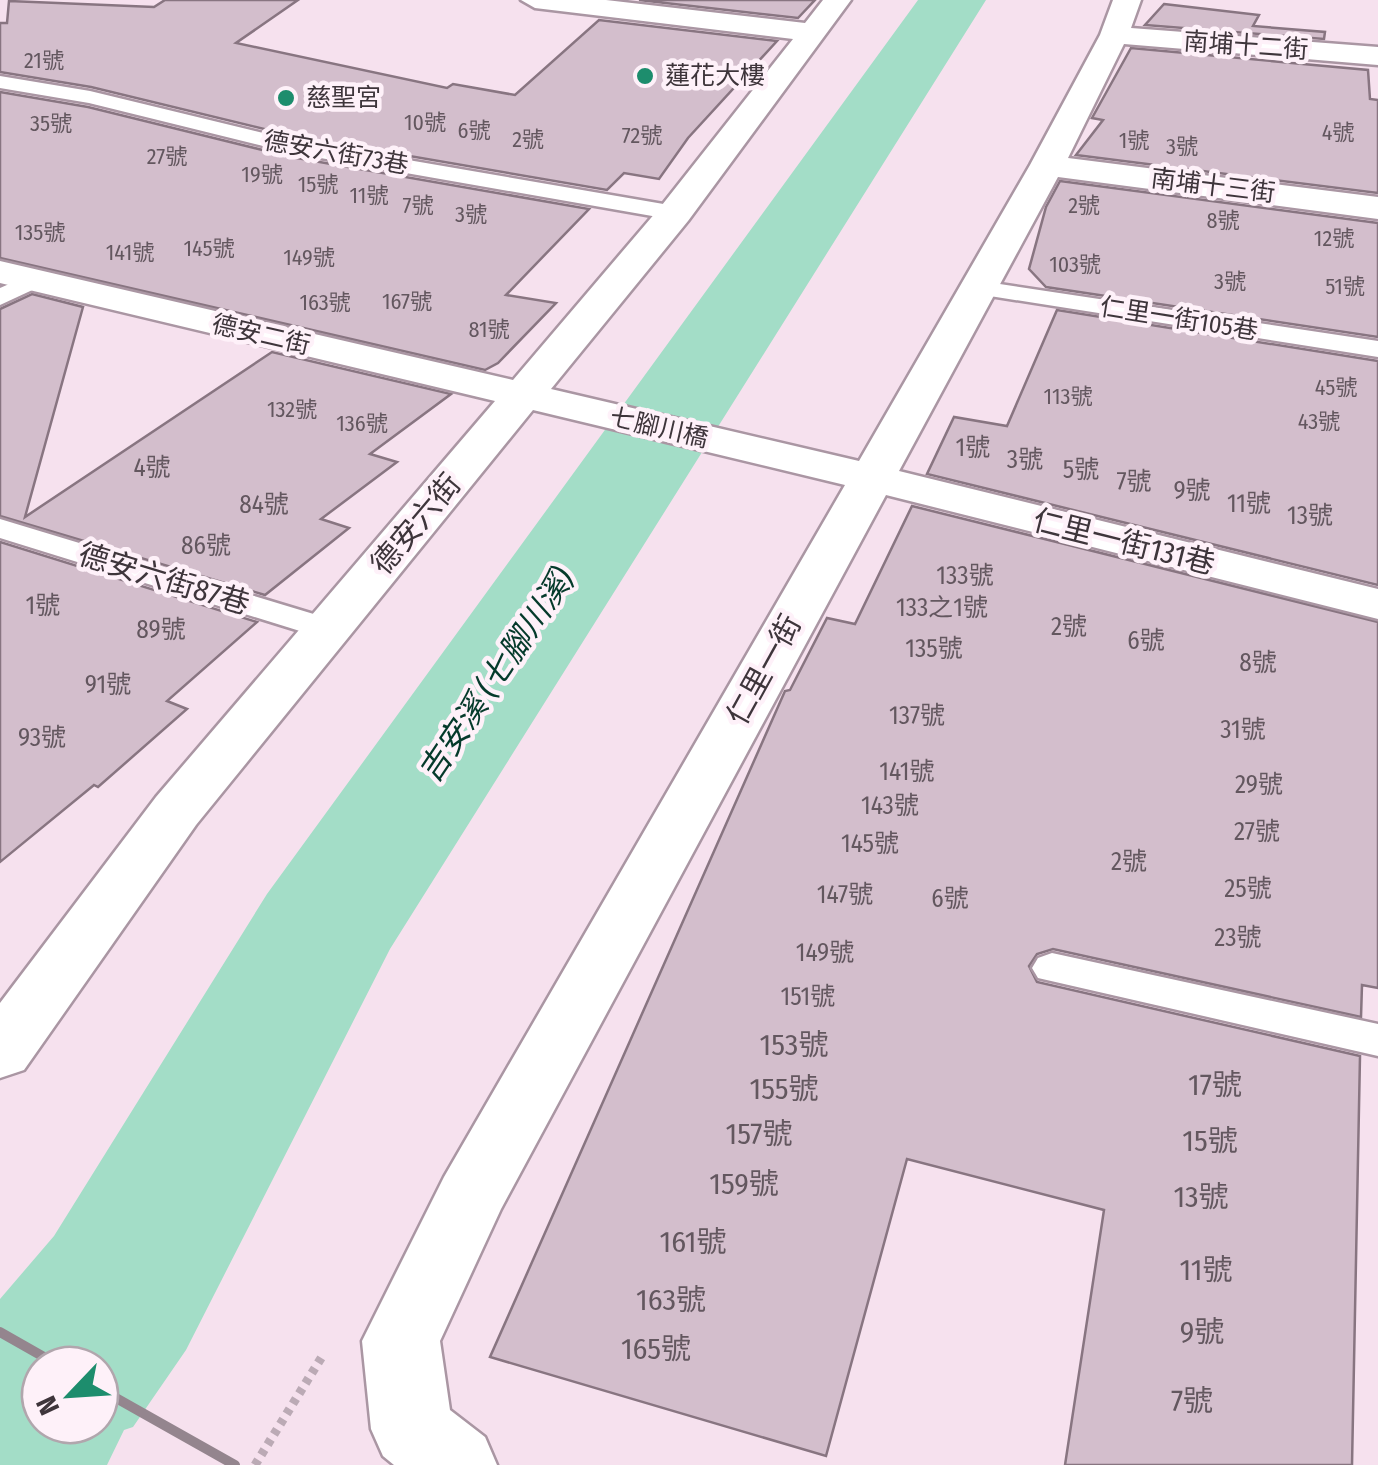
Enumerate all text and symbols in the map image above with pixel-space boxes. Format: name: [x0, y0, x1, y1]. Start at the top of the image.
street label: 南埔十二街: [1183, 27, 1309, 65]
house number: 21號: [24, 47, 64, 74]
place label: 蓮花大樓: [665, 61, 765, 91]
marker: 蓮花大樓: [634, 65, 656, 87]
place label: 慈聖宮: [306, 83, 381, 113]
marker: 慈聖宮: [275, 87, 297, 109]
house number: 10號: [404, 109, 446, 136]
house number: 35號: [30, 110, 72, 137]
house number: 6號: [458, 117, 490, 144]
house number: 4號: [1322, 119, 1354, 146]
house number: 72號: [622, 122, 662, 149]
street label: 德安六街73巷: [261, 126, 411, 180]
house number: 2號: [512, 126, 544, 153]
house number: 1號: [1119, 127, 1149, 154]
house number: 3號: [1166, 133, 1198, 160]
house number: 27號: [147, 143, 187, 170]
house number: 19號: [241, 161, 283, 188]
street label: 南埔十三街: [1149, 163, 1277, 209]
house number: 15號: [298, 171, 338, 198]
house number: 11號: [350, 182, 388, 209]
house number: 7號: [403, 192, 433, 219]
house number: 2號: [1068, 192, 1100, 219]
house number: 3號: [455, 201, 487, 228]
house number: 8號: [1206, 207, 1240, 234]
house number: 135號: [15, 219, 65, 246]
house number: 12號: [1314, 225, 1354, 252]
house number: 145號: [183, 235, 235, 262]
house number: 141號: [106, 239, 154, 266]
house number: 149號: [283, 244, 335, 271]
house number: 103號: [1049, 251, 1101, 278]
house number: 3號: [1214, 268, 1246, 295]
house number: 51號: [1325, 273, 1365, 300]
house number: 167號: [382, 288, 432, 315]
house number: 163號: [299, 289, 351, 316]
street label: 仁里一街105巷: [1098, 292, 1260, 346]
street label: 德安二街: [209, 309, 313, 361]
house number: 81號: [468, 316, 510, 343]
house number: 45號: [1315, 374, 1357, 401]
house number: 113號: [1044, 383, 1092, 410]
house number: 132號: [267, 396, 317, 423]
street label: 七腳川橋: [607, 402, 711, 454]
house number: 43號: [1298, 408, 1340, 435]
house number: 136號: [336, 410, 388, 437]
house number: 1號: [956, 433, 990, 463]
house number: 3號: [1007, 445, 1043, 475]
house number: 4號: [133, 453, 171, 483]
house number: 5號: [1063, 455, 1099, 485]
street label: 德安六街: [364, 466, 468, 582]
house number: 7號: [1116, 467, 1152, 497]
house number: 9號: [1173, 476, 1211, 506]
house number: 11號: [1227, 489, 1271, 519]
house number: 84號: [239, 490, 289, 520]
house number: 13號: [1287, 501, 1333, 531]
street label: 仁里一街131巷: [1029, 502, 1219, 582]
house number: 86號: [181, 531, 231, 561]
street label: 德安六街87巷: [74, 536, 254, 622]
water label: 吉安溪 (七腳川溪): [410, 561, 582, 789]
house number: 133號: [936, 561, 994, 591]
house number: 1號: [26, 591, 60, 621]
house number: 133之1號: [896, 593, 988, 623]
street label: 仁里一街: [719, 609, 809, 731]
house number: 2號: [1051, 612, 1087, 642]
house number: 89號: [136, 615, 186, 645]
house number: 6號: [1127, 626, 1165, 656]
house number: 135號: [905, 634, 963, 664]
house number: 8號: [1239, 648, 1277, 678]
house number: 91號: [85, 670, 131, 700]
house number: 137號: [889, 701, 945, 731]
house number: 31號: [1220, 715, 1266, 745]
house number: 93號: [18, 723, 66, 753]
house number: 141號: [879, 757, 935, 787]
house number: 29號: [1235, 770, 1283, 800]
house number: 143號: [861, 791, 919, 821]
house number: 27號: [1234, 817, 1280, 847]
house number: 145號: [841, 829, 899, 859]
house number: 2號: [1111, 847, 1147, 877]
house number: 25號: [1224, 874, 1272, 904]
house number: 147號: [817, 880, 873, 910]
house number: 6號: [931, 884, 969, 914]
house number: 23號: [1214, 923, 1262, 953]
house number: 149號: [796, 938, 854, 968]
house number: 151號: [781, 982, 835, 1012]
house number: 153號: [760, 1027, 828, 1063]
house number: 17號: [1188, 1067, 1242, 1103]
house number: 155號: [749, 1071, 819, 1107]
house number: 157號: [726, 1116, 793, 1152]
house number: 15號: [1182, 1123, 1238, 1159]
house number: 159號: [709, 1166, 779, 1202]
house number: 13號: [1173, 1179, 1229, 1215]
house number: 161號: [660, 1224, 726, 1260]
house number: 11號: [1180, 1252, 1232, 1288]
house number: 163號: [636, 1282, 706, 1318]
house number: 9號: [1180, 1314, 1224, 1350]
house number: 165號: [621, 1331, 691, 1367]
north arrow: [20, 1345, 120, 1445]
house number: 7號: [1171, 1383, 1213, 1419]
text: N: [29, 1391, 66, 1420]

